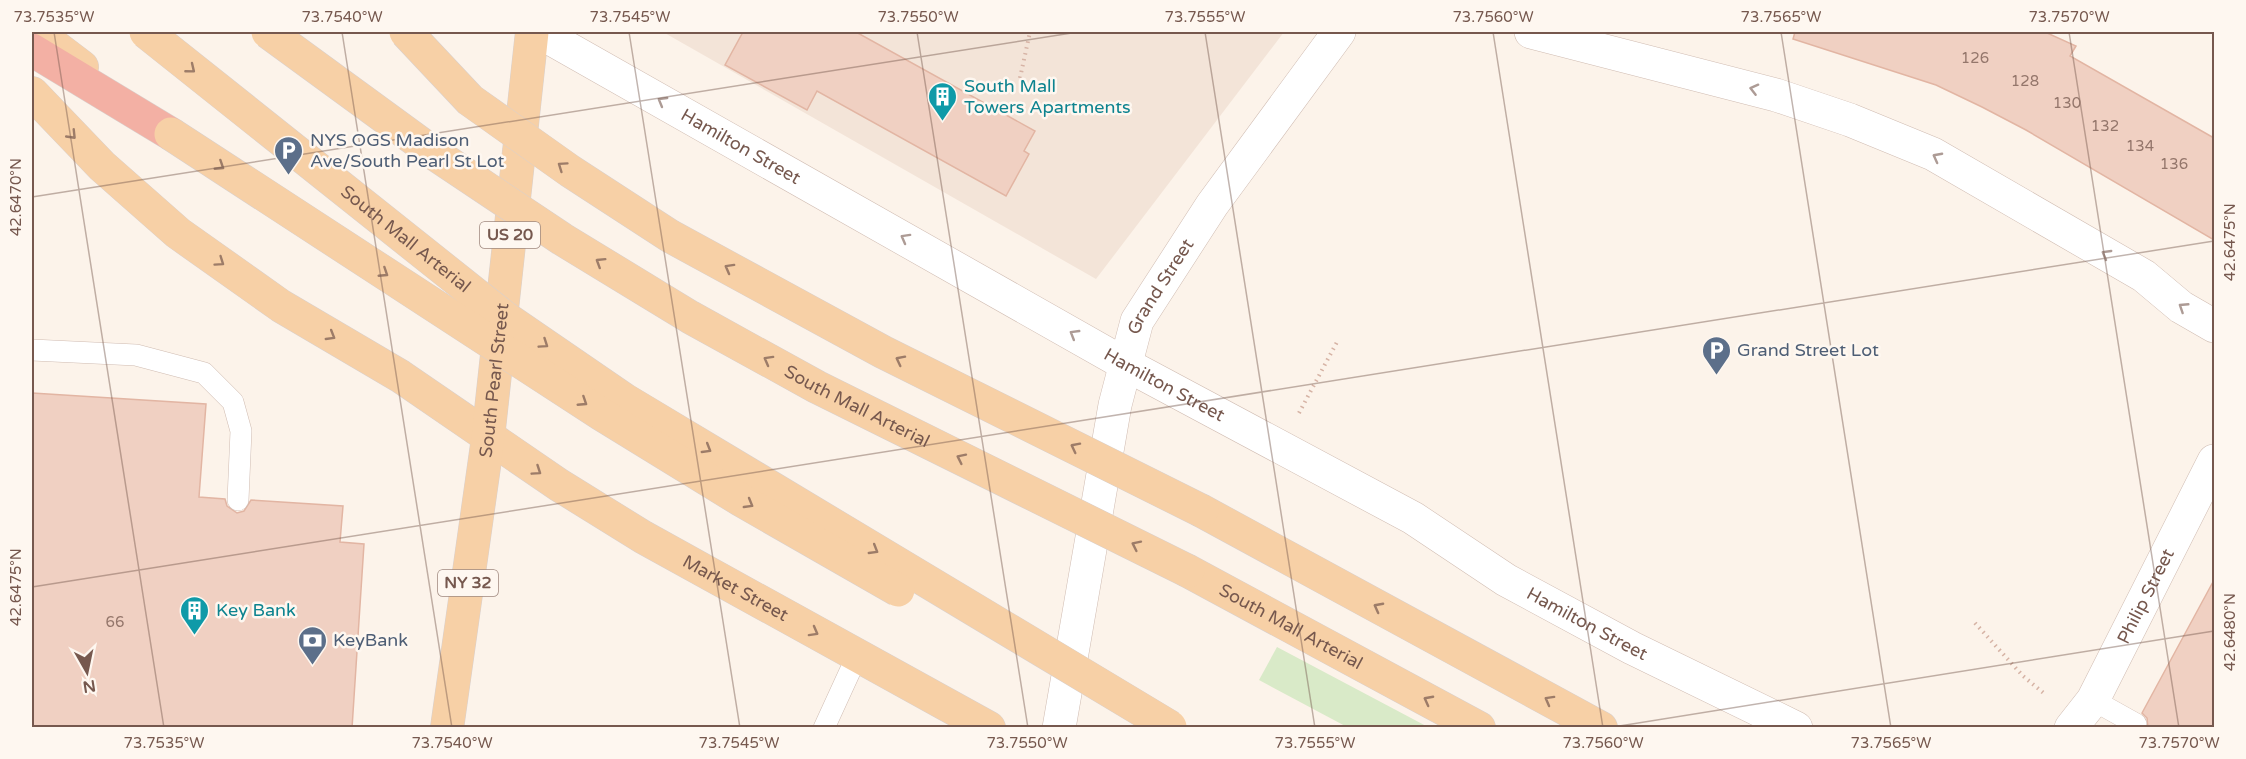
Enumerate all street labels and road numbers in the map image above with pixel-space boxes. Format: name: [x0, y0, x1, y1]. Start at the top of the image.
street label: Hamilton Street: [677, 104, 805, 189]
street label: South Mall Arterial: [336, 180, 475, 297]
road number: US 20: [480, 222, 540, 248]
street label: Grand Street: [1123, 234, 1198, 337]
street label: South Pearl Street: [474, 302, 514, 459]
street label: Hamilton Street: [1100, 343, 1229, 426]
street label: South Mall Arterial: [781, 360, 933, 452]
street label: Philip Street: [2112, 545, 2179, 648]
street label: Market Street: [679, 550, 792, 626]
road number: NY 32: [438, 570, 498, 596]
street label: South Mall Arterial: [1215, 579, 1367, 674]
street label: Hamilton Street: [1523, 582, 1651, 665]

